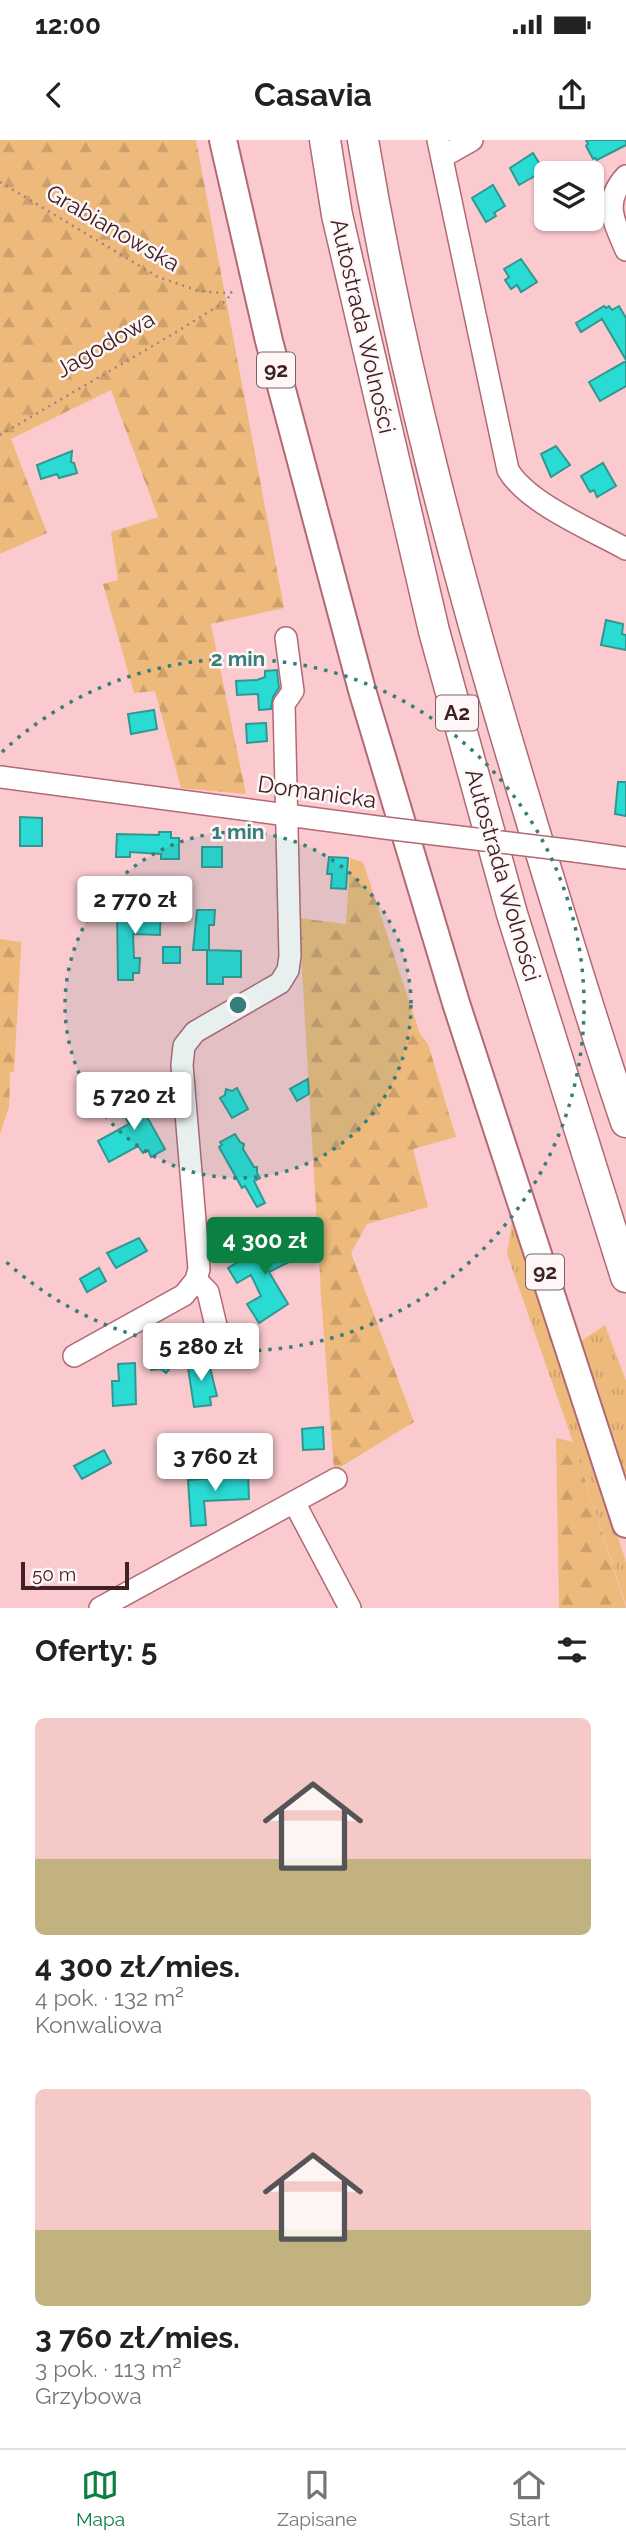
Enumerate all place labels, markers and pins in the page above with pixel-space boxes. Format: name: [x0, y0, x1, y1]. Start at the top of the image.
pin: 2 770 zł: [63, 876, 207, 936]
centre of rings: [226, 993, 250, 1017]
pin: 5 720 zł: [62, 1072, 206, 1132]
pin: 4 300 zł: [193, 1218, 337, 1277]
pin: 5 280 zł: [129, 1324, 273, 1383]
pin: 3 760 zł: [143, 1434, 287, 1493]

